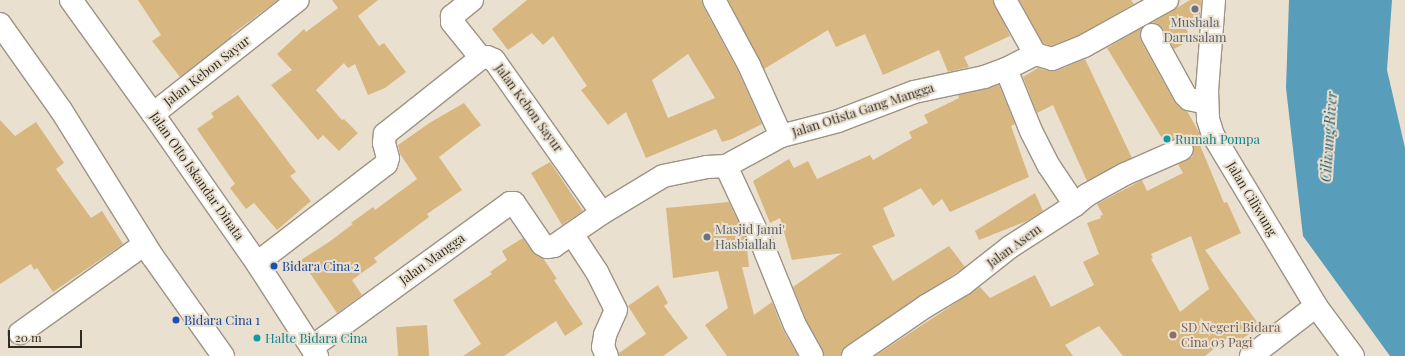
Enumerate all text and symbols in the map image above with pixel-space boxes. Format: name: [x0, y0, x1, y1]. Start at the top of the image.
marker: Mushala Darusalam: [1190, 4, 1200, 14]
place label: Mushala Darusalam: [1163, 15, 1227, 46]
street label: Jalan Kebon Sayur: [161, 32, 253, 110]
street label: Jalan Kebon Sayur: [492, 61, 566, 155]
street label: Jalan Otista Gang Mangga: [790, 80, 936, 140]
water label: Ciliwung River: [1317, 91, 1341, 183]
street label: Jalan Otto Iskandar Dinata: [147, 109, 247, 243]
place label: Rumah Pompa: [1175, 131, 1260, 147]
marker: Rumah Pompa: [1162, 134, 1172, 144]
street label: Jalan Ciliwung: [1224, 159, 1280, 239]
street label: Jalan Asem: [984, 221, 1044, 271]
place label: Masjid Jami' Hasbiallah: [715, 222, 785, 253]
street label: Jalan Mangga: [396, 230, 468, 288]
marker: Masjid Jami' Hasbiallah: [702, 232, 712, 242]
place label: Bidara Cina 2: [282, 258, 360, 274]
marker: Bidara Cina 2: [269, 261, 279, 271]
place label: Bidara Cina 1: [184, 312, 260, 328]
marker: Bidara Cina 1: [171, 315, 181, 325]
place label: SD Negeri Bidara Cina 03 Pagi: [1181, 320, 1280, 351]
scale bar: [10, 322, 84, 348]
text: 20 m: [15, 329, 42, 345]
place label: Halte Bidara Cina: [265, 330, 368, 346]
marker: SD Negeri Bidara Cina 03 Pagi: [1168, 330, 1178, 340]
marker: Halte Bidara Cina: [252, 333, 262, 343]

